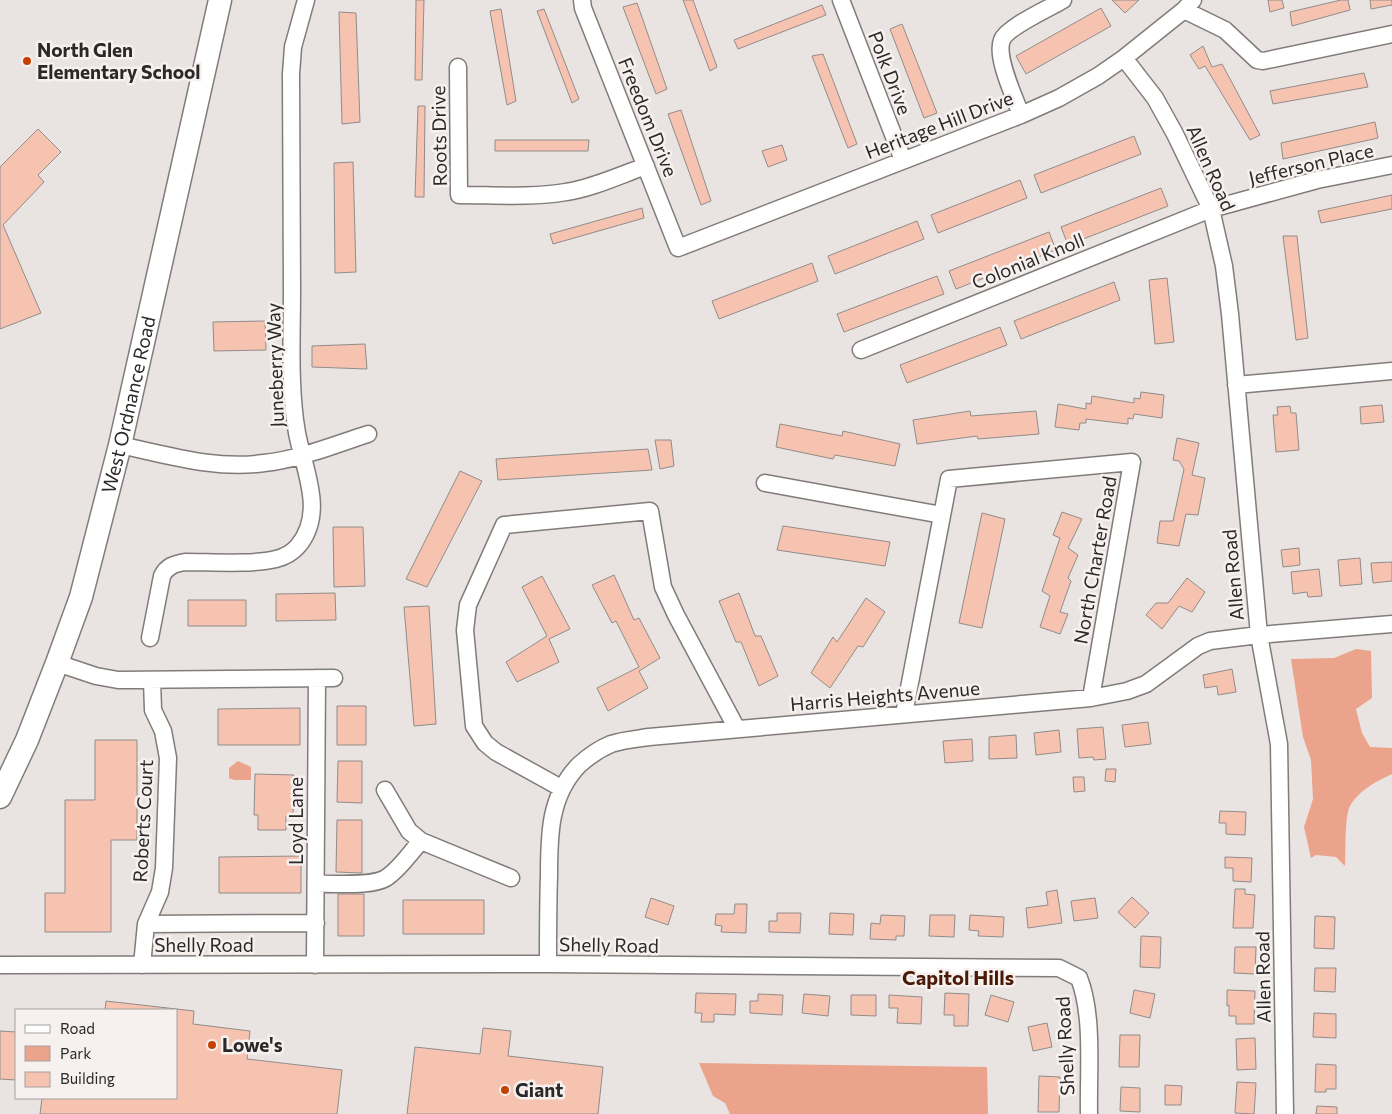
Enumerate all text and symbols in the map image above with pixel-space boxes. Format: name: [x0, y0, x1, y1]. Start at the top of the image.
street label: Polk Drive: [864, 28, 917, 118]
place label: North Glen Elementary School: [37, 38, 201, 83]
street label: Freedom Drive: [614, 54, 683, 180]
marker: North Glen Elementary School: [21, 55, 33, 67]
street label: Roots Drive: [426, 85, 451, 187]
street label: Heritage Hill Drive: [862, 86, 1016, 163]
street label: Allen Road: [1182, 121, 1241, 214]
street label: Jefferson Place: [1246, 138, 1376, 189]
street label: Colonial Knoll: [968, 228, 1087, 294]
street label: Juneberry Way: [261, 302, 288, 428]
street label: West Ordnance Road: [96, 314, 160, 496]
street label: North Charter Road: [1068, 474, 1121, 646]
street label: Allen Road: [1217, 528, 1248, 622]
street label: Harris Heights Avenue: [789, 676, 981, 715]
street label: Roberts Court: [128, 759, 157, 883]
street label: Loyd Lane: [284, 777, 307, 865]
street label: Allen Road: [1250, 931, 1275, 1023]
street label: Shelly Road: [559, 932, 659, 957]
street label: Shelly Road: [154, 933, 254, 956]
district label: Capitol Hills: [902, 965, 1014, 989]
street label: Shelly Road: [1050, 996, 1079, 1096]
legend: [15, 1009, 178, 1099]
text: Road: [60, 1019, 95, 1037]
place label: Lowe's: [222, 1033, 283, 1056]
marker: Lowe's: [206, 1039, 218, 1051]
text: Park: [60, 1044, 91, 1062]
text: Building: [60, 1069, 115, 1087]
place label: Giant: [515, 1078, 563, 1101]
marker: Giant: [499, 1084, 511, 1096]

